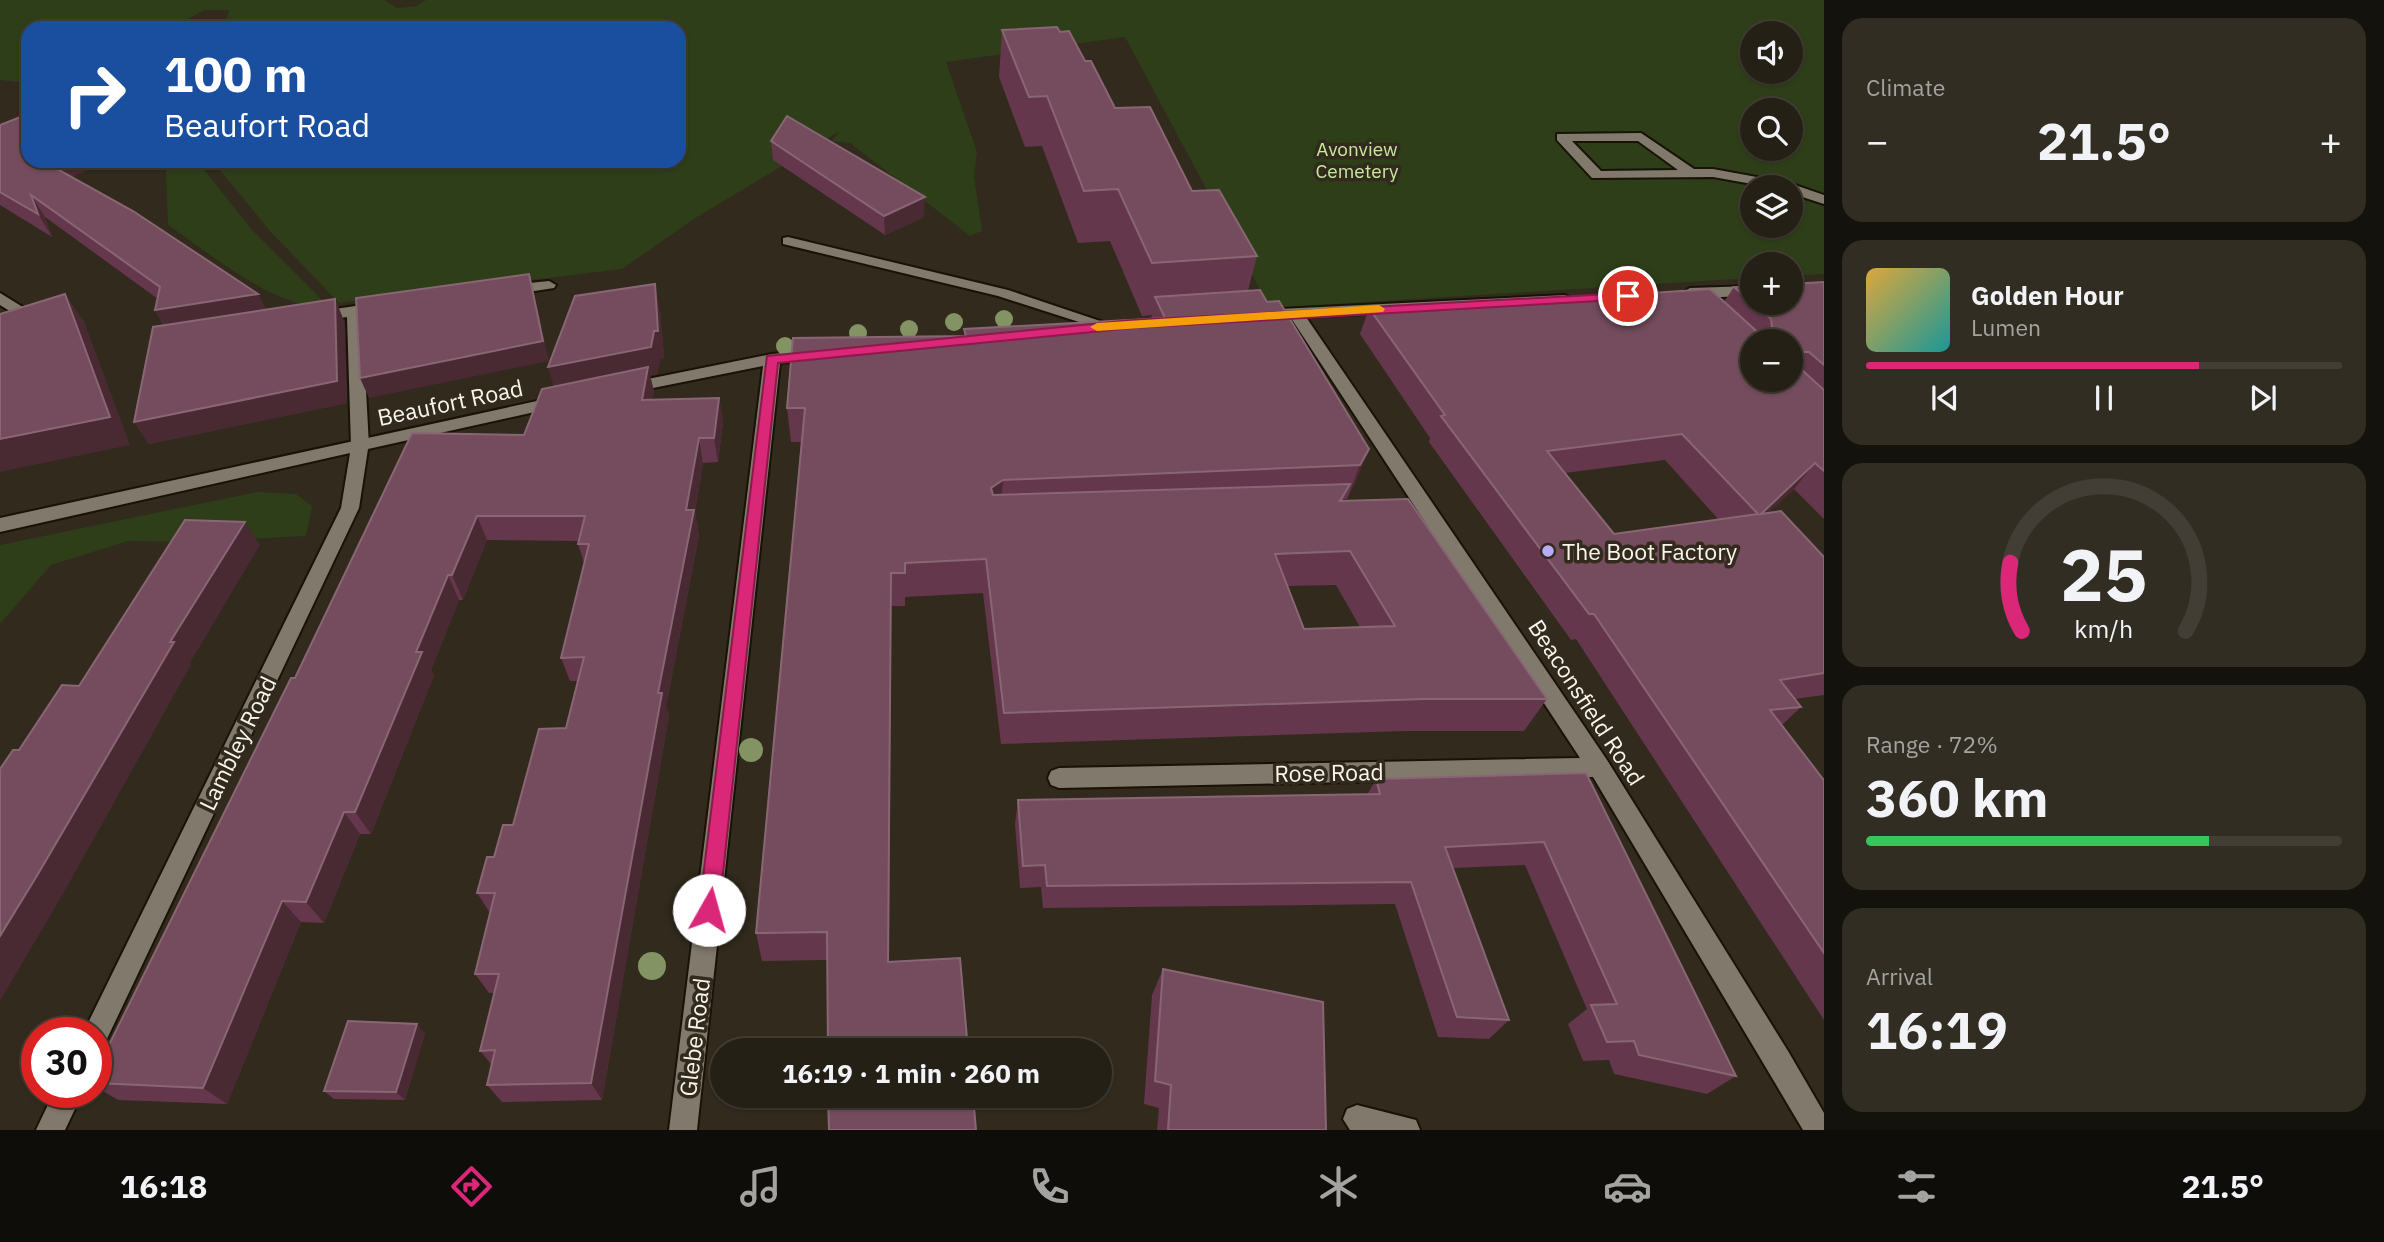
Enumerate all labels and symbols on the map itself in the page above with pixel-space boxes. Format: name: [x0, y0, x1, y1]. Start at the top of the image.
park label: Avonview Cemetery: [1316, 137, 1399, 183]
pin: [1598, 266, 1658, 326]
street label: Beaufort Road: [374, 372, 526, 432]
place label: The Boot Factory: [1562, 536, 1738, 566]
marker: The Boot Factory: [1540, 543, 1556, 559]
street label: Beaconsfield Road: [1522, 613, 1652, 791]
street label: Lambley Road: [192, 671, 282, 815]
street label: Rose Road: [1274, 756, 1384, 788]
position arrow: [672, 873, 746, 947]
street label: Glebe Road: [672, 976, 716, 1098]
speed limit sign: 30: [21, 1017, 112, 1108]

